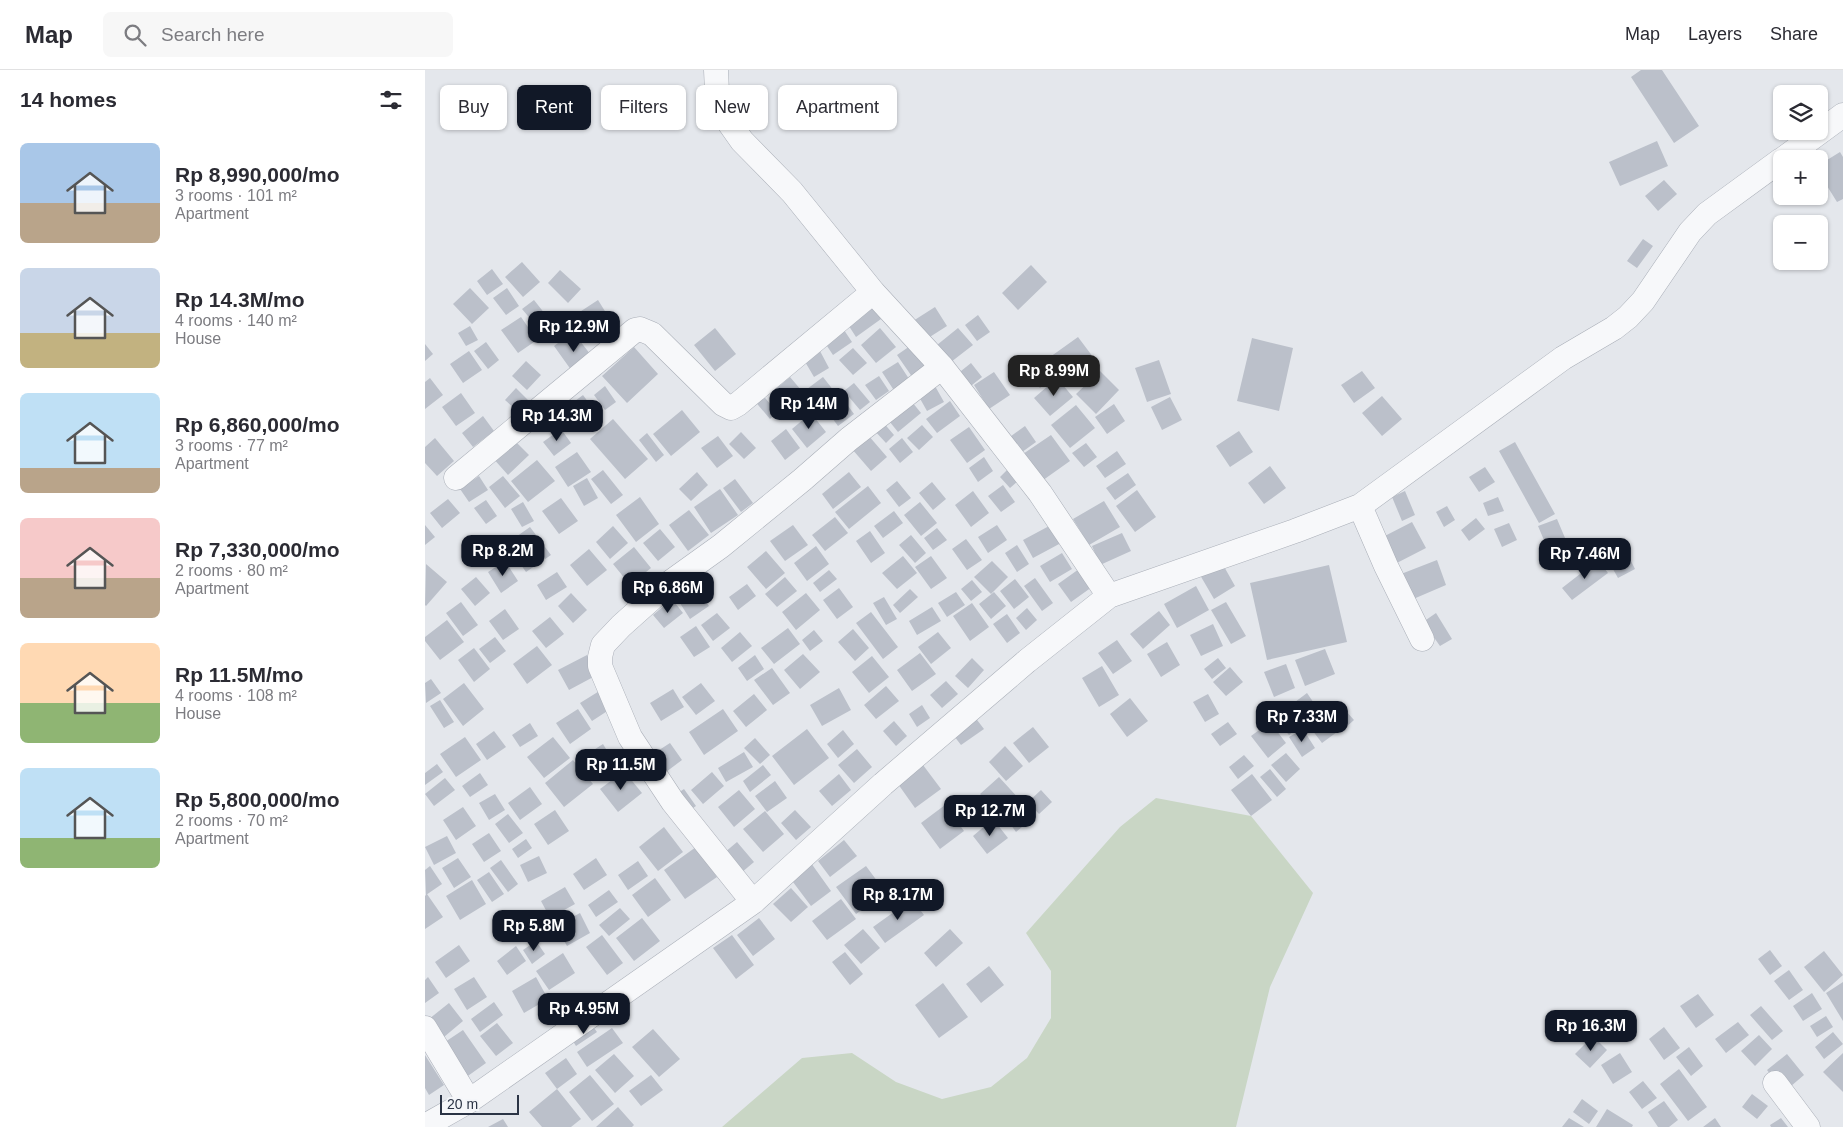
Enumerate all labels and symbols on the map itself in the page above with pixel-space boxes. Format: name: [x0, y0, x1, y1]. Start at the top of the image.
pin: Rp 12.9M: [522, 310, 626, 353]
pin: Rp 8.99M: [1002, 354, 1106, 397]
pin: Rp 14M: [768, 388, 850, 430]
pin: Rp 14.3M: [505, 400, 609, 442]
pin: Rp 8.2M: [457, 534, 549, 577]
pin: Rp 7.46M: [1533, 538, 1637, 580]
pin: Rp 6.86M: [616, 572, 720, 614]
pin: Rp 7.33M: [1250, 700, 1354, 743]
pin: Rp 11.5M: [569, 748, 673, 791]
pin: Rp 12.7M: [938, 794, 1042, 837]
pin: Rp 8.17M: [846, 878, 950, 921]
pin: Rp 5.8M: [488, 910, 580, 952]
pin: Rp 4.95M: [532, 992, 636, 1035]
pin: Rp 16.3M: [1539, 1010, 1643, 1052]
scale bar: [440, 1092, 519, 1115]

